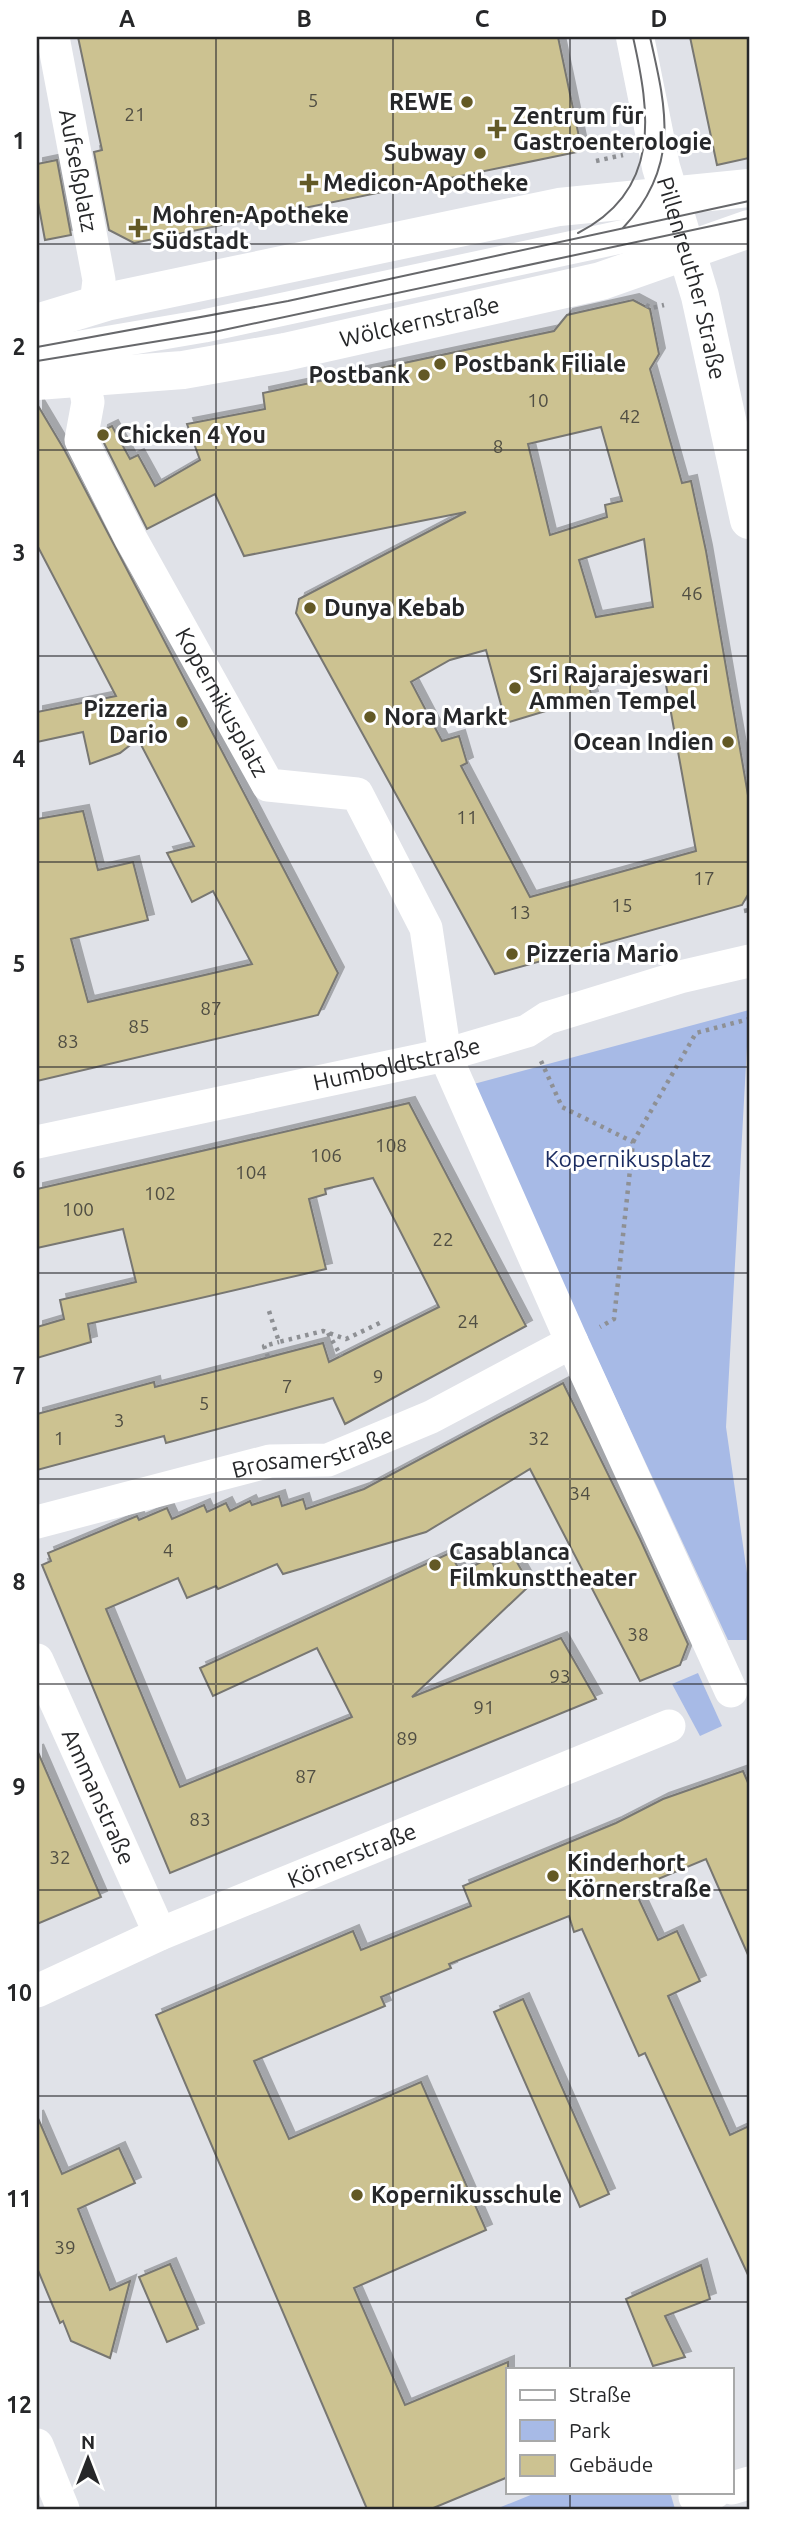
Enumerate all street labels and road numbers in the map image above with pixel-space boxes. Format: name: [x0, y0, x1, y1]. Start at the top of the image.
street label: Aufseßplatz: [55, 107, 103, 234]
street label: Pillenreuther Straße: [653, 174, 731, 382]
street label: Wölckernstraße: [337, 291, 502, 351]
street label: Kopernikusplatz: [171, 623, 274, 781]
street label: Humboldtstraße: [311, 1032, 483, 1095]
street label: Brosamerstraße: [229, 1421, 396, 1482]
street label: Ammanstraße: [58, 1725, 140, 1868]
street label: Körnerstraße: [284, 1818, 420, 1892]

